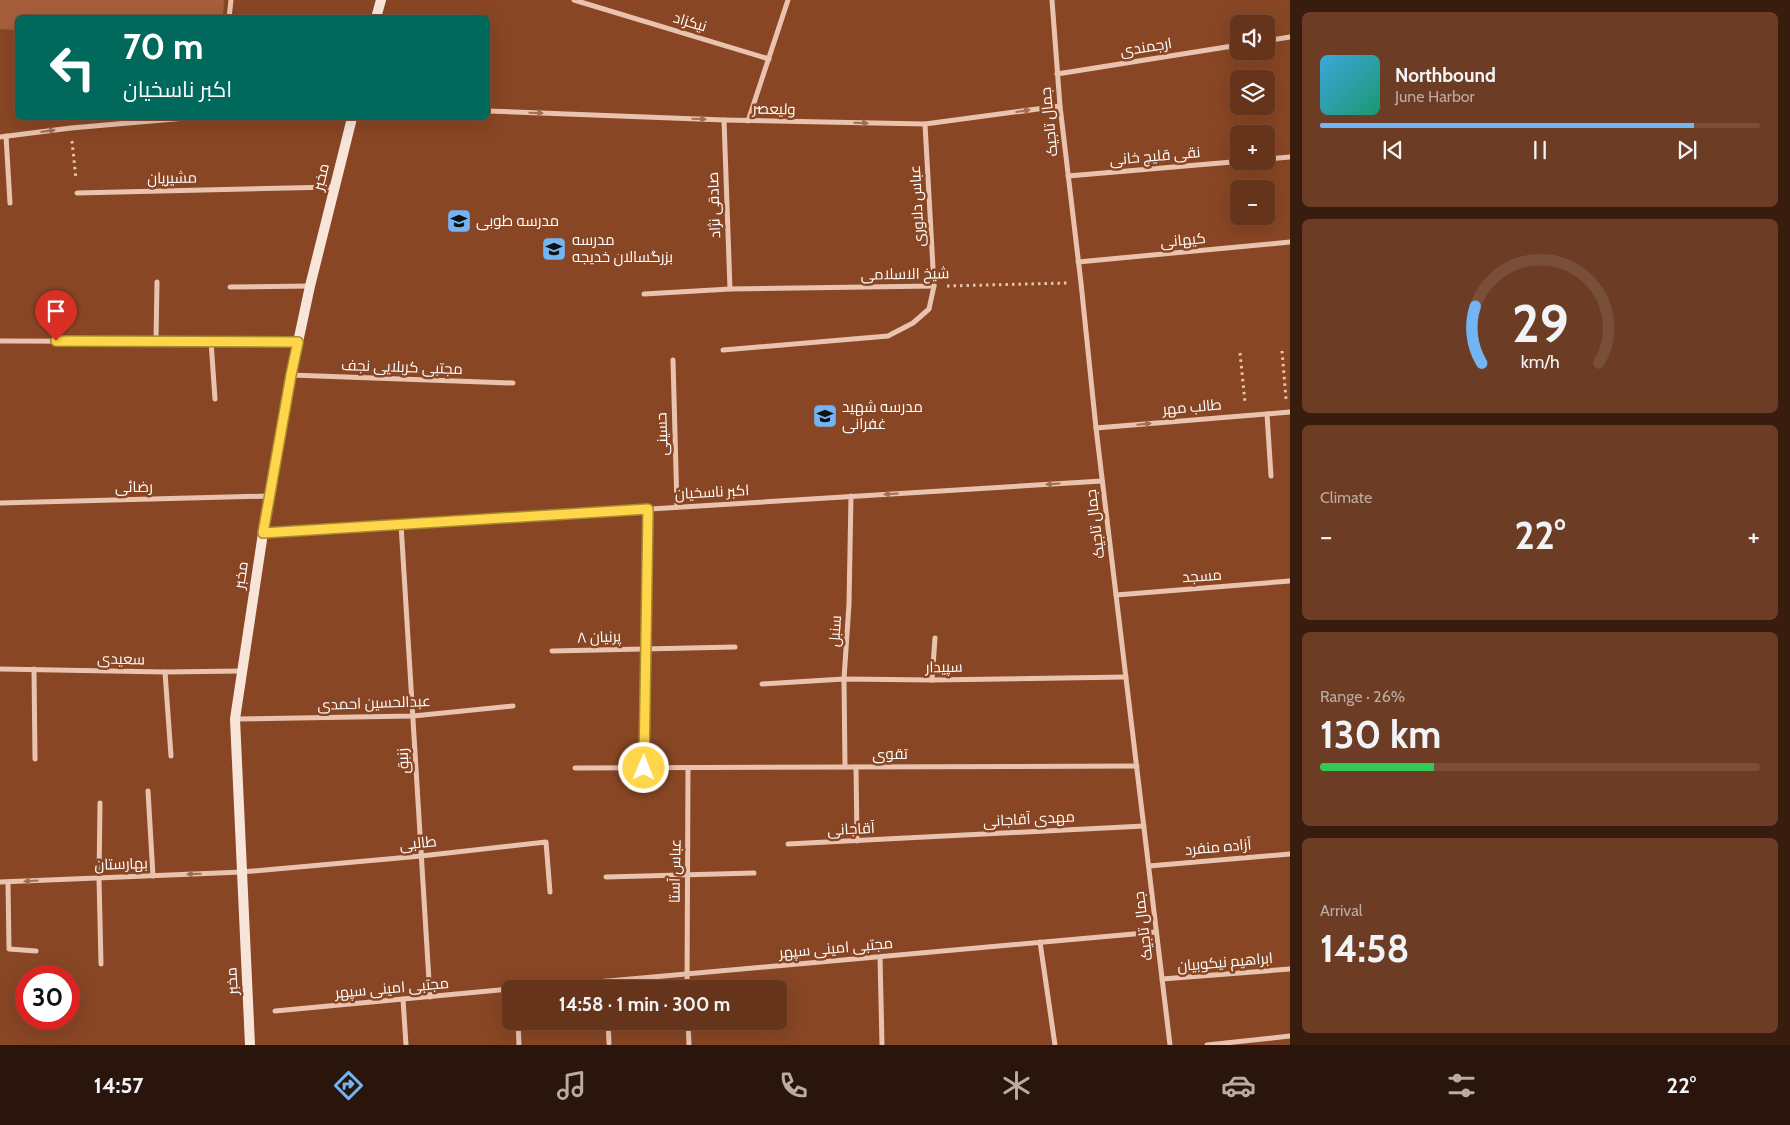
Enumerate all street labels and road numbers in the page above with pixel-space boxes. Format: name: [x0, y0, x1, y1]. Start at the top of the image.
street label: نیکزاد: [671, 8, 709, 36]
street label: ارجمندی: [1119, 34, 1173, 61]
street label: جمال تاجیک: [1036, 86, 1062, 158]
street label: ولیعصر: [751, 100, 796, 118]
street label: نقی قلیچ خانی: [1109, 143, 1201, 171]
street label: مخبر: [309, 161, 333, 194]
street label: عباس دلاوری: [906, 165, 929, 247]
street label: مشیریان: [147, 169, 197, 188]
street label: صادقی نژاد: [704, 171, 725, 239]
street label: کیهانی: [1160, 229, 1206, 252]
street label: شیخ الاسلامی: [861, 264, 950, 286]
street label: مجتبی کربلایی نجف: [341, 356, 463, 379]
street label: طالب مهر: [1161, 395, 1222, 420]
street label: حسینی: [652, 412, 673, 456]
street label: رضائی: [115, 478, 153, 497]
street label: اکبر ناسخیان: [674, 481, 750, 504]
street label: جمال تاجیک: [1082, 488, 1108, 560]
street label: مخبر: [230, 560, 252, 591]
street label: مسجد: [1182, 566, 1222, 586]
street label: سنبل: [825, 615, 846, 648]
street label: پرنیان ۸: [577, 627, 621, 648]
street label: سعیدی: [97, 650, 145, 669]
street label: سپیدار: [924, 658, 963, 677]
street label: عبدالحسین احمدی: [317, 692, 431, 715]
street label: تقوی: [872, 745, 908, 764]
street label: زنبق: [393, 748, 414, 774]
street label: مهدی آقاجانی: [983, 808, 1075, 831]
street label: آقاجانی: [827, 819, 875, 840]
street label: طالبی: [398, 832, 438, 855]
street label: آزاده منفرد: [1184, 835, 1252, 859]
street label: عباس آستا: [665, 839, 686, 903]
street label: بهارستان: [94, 854, 148, 875]
street label: جمال تاجیک: [1130, 890, 1156, 962]
street label: مجتبی امینی سپهر: [777, 934, 894, 963]
street label: ابراهیم نیکوبیان: [1176, 949, 1274, 976]
street label: مخبر: [222, 967, 242, 996]
street label: مجتبی امینی سپهر: [333, 974, 450, 1003]

